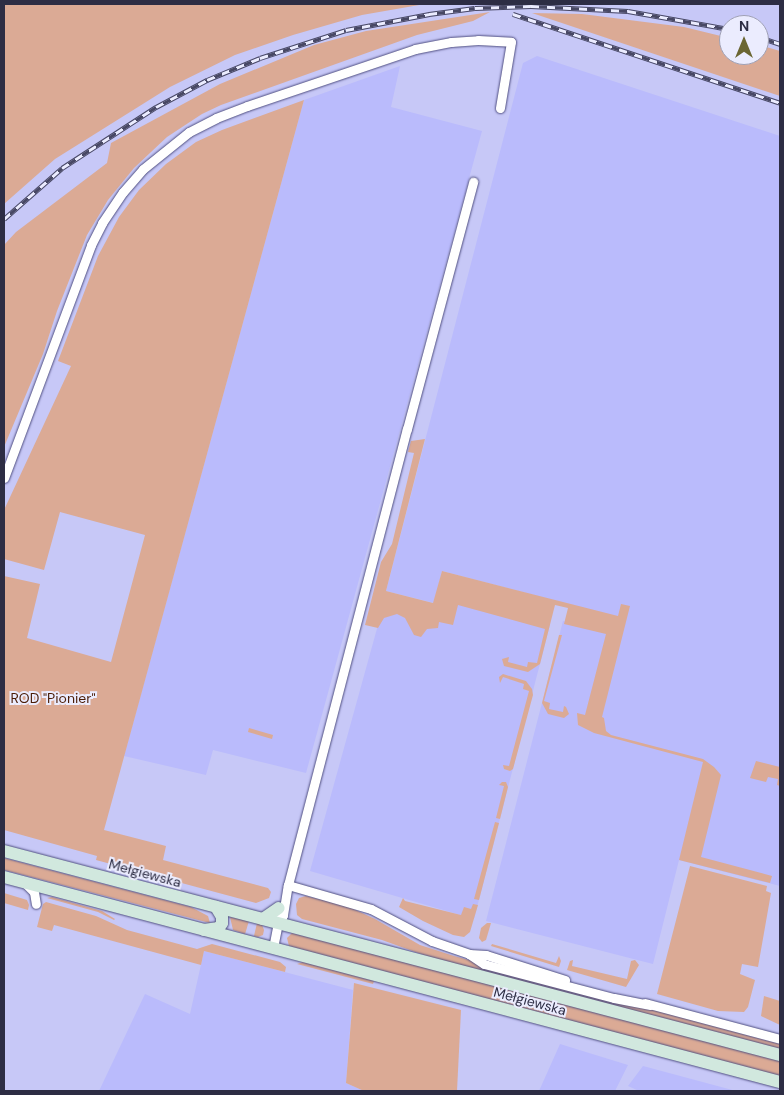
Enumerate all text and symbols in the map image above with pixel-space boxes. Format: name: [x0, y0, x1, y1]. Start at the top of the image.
north arrow: [719, 15, 769, 65]
text: N: [739, 17, 749, 35]
park label: ROD "Pionier": [11, 690, 95, 706]
street label: Mełgiewska: [107, 855, 183, 891]
street label: Mełgiewska: [492, 983, 568, 1019]

